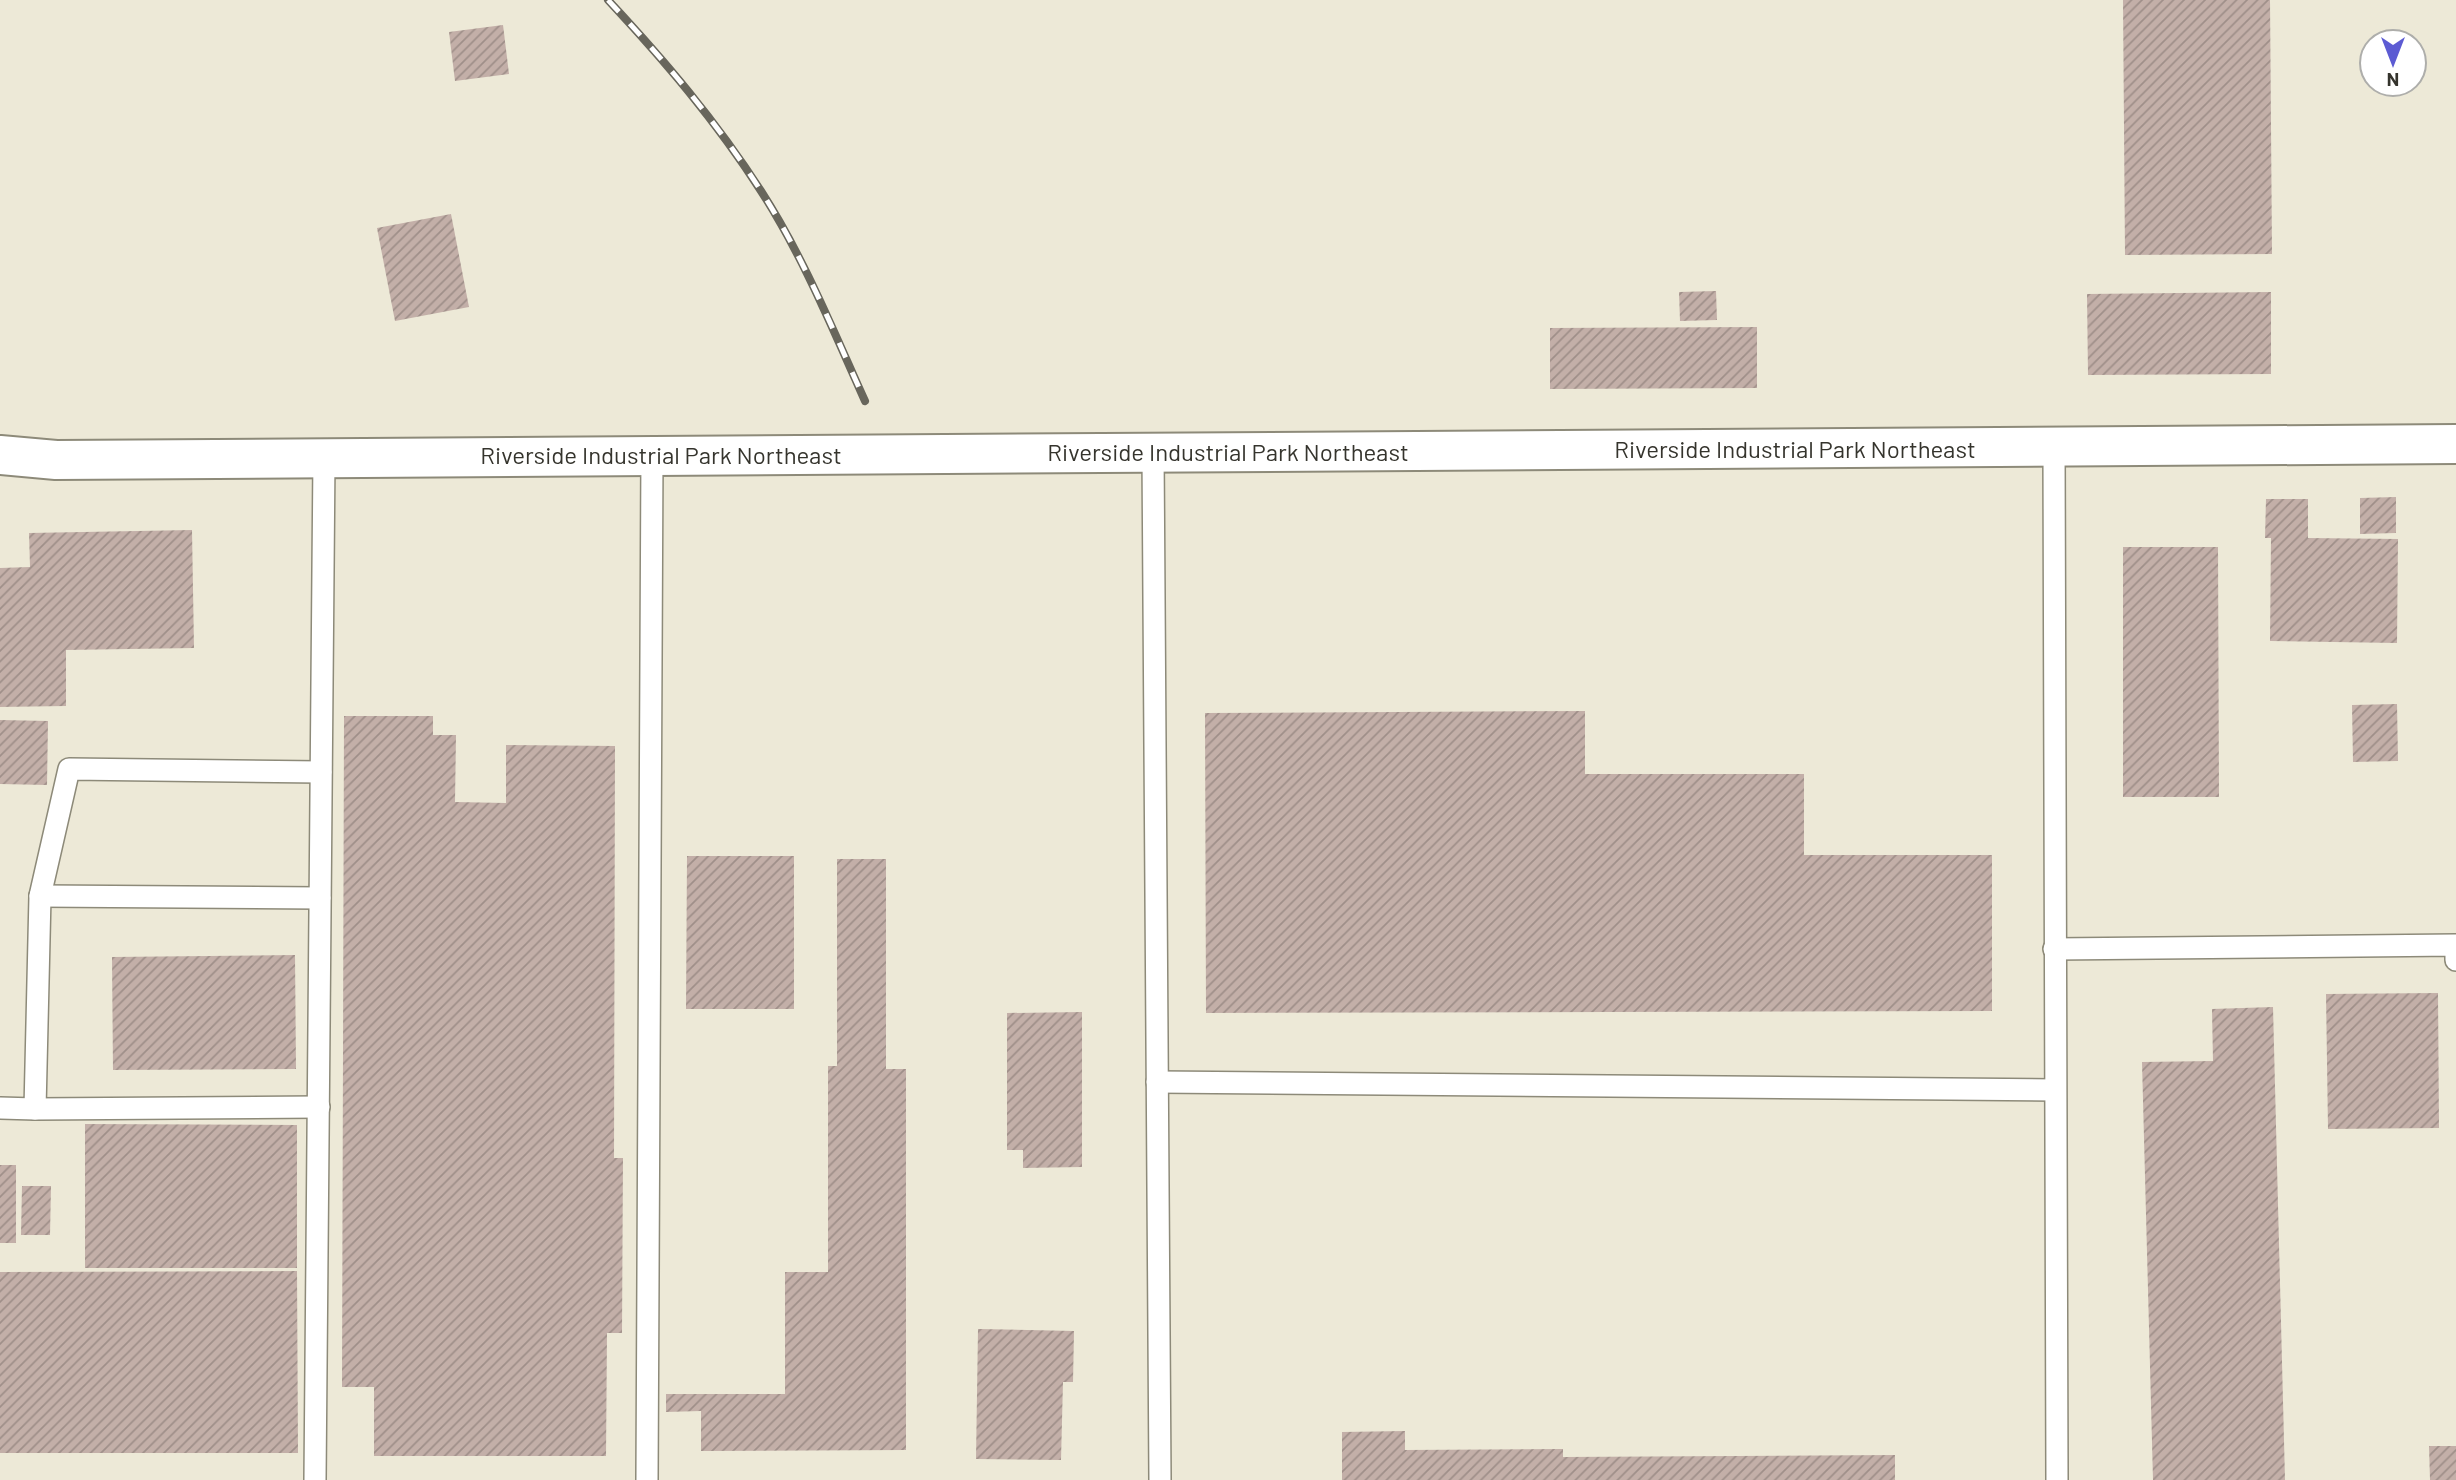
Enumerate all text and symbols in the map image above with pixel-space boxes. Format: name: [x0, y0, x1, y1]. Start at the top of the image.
north arrow: [2358, 28, 2428, 98]
text: N: [2387, 69, 2399, 92]
street label: Riverside Industrial Park Northeast: [1614, 434, 1976, 463]
street label: Riverside Industrial Park Northeast: [1047, 437, 1409, 466]
street label: Riverside Industrial Park Northeast: [480, 440, 842, 469]

